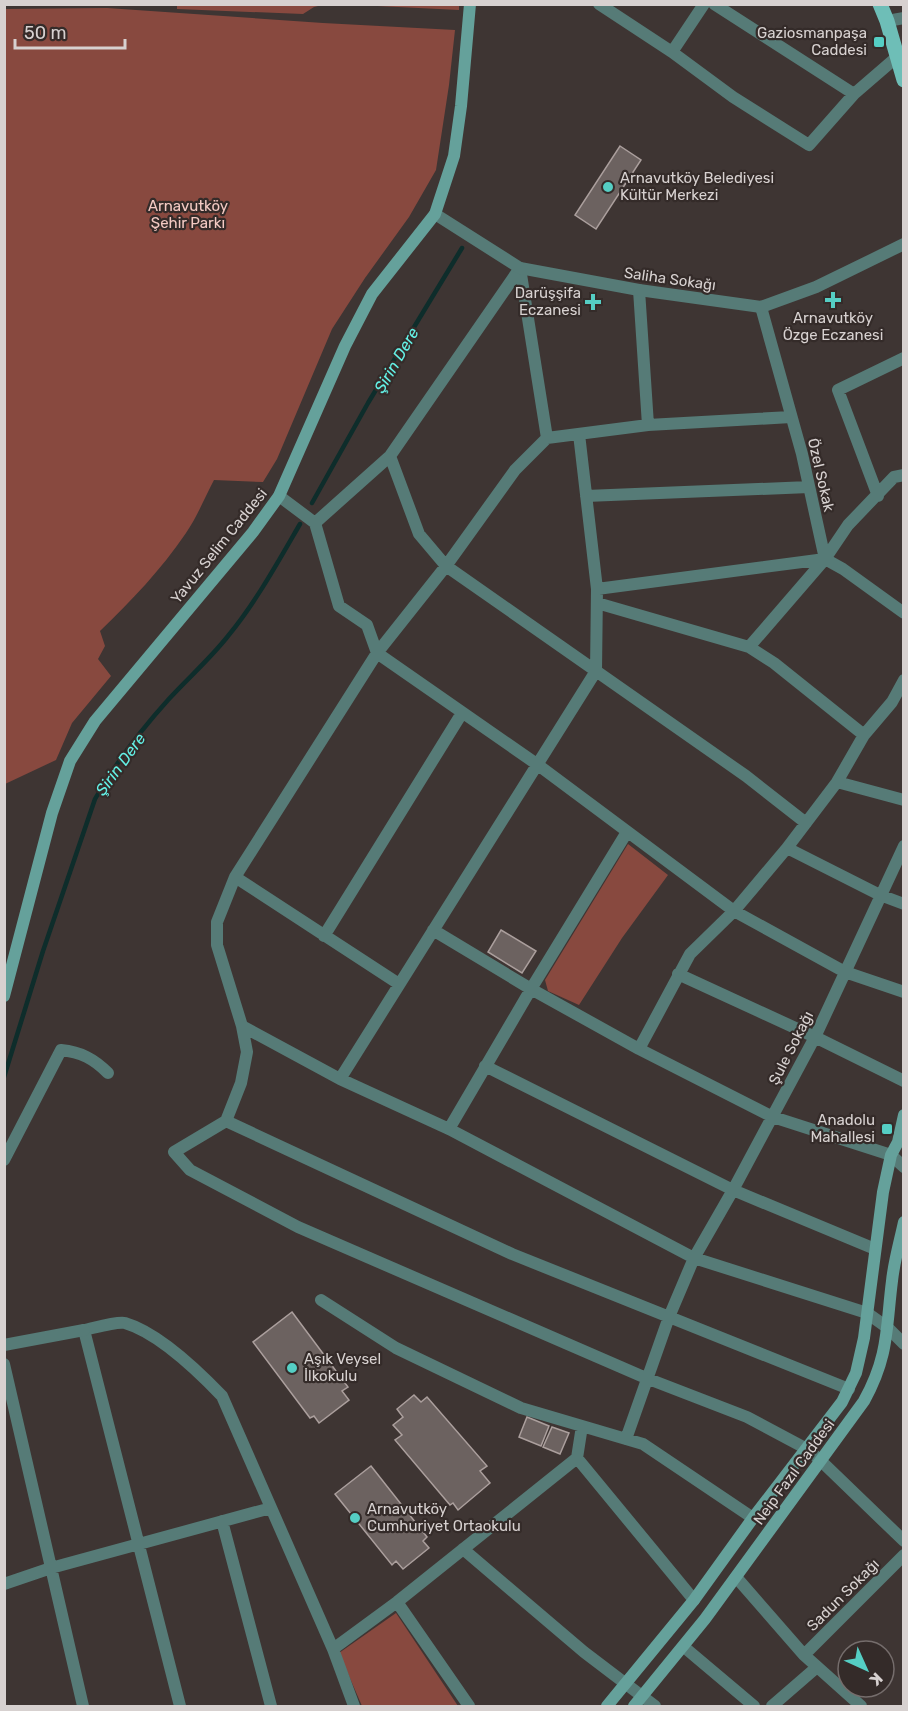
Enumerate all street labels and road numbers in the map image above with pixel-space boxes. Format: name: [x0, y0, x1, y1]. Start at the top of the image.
street label: Saliha Sokağı: [623, 264, 717, 294]
street label: Özel Sokak: [804, 436, 838, 514]
street label: Yavuz Selim Caddesi: [167, 485, 271, 607]
street label: Şule Sokağı: [765, 1008, 817, 1088]
street label: Neip Fazıl Caddesi: [750, 1416, 838, 1528]
street label: Sadun Sokağı: [803, 1555, 883, 1635]

